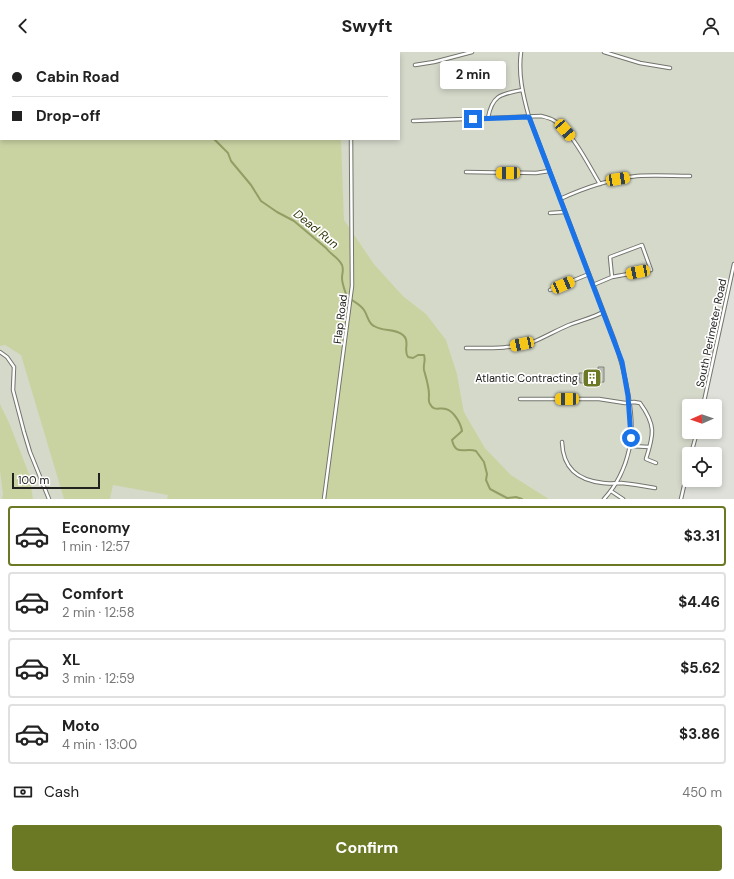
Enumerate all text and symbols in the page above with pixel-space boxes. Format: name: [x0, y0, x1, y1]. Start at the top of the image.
text: Swyft: [342, 14, 392, 38]
icon: back: [12, 15, 34, 37]
icon: person: [700, 15, 722, 37]
callout: 2 min: [440, 61, 506, 89]
text: 2 min: [456, 66, 490, 83]
text: Cabin Road: [36, 67, 119, 87]
text: Drop-off: [36, 106, 101, 126]
route end: [464, 110, 482, 128]
car: [553, 117, 577, 143]
car: [496, 167, 520, 179]
car: [605, 171, 631, 187]
water label: Dead Run: [290, 206, 342, 252]
car: [625, 264, 651, 280]
car: [550, 275, 576, 295]
street label: South Perimeter Road: [693, 277, 729, 389]
street label: Flap Road: [330, 293, 350, 345]
car: [509, 336, 535, 352]
building icon: Atlantic Contracting: [581, 367, 603, 389]
place label: Atlantic Contracting: [475, 371, 578, 385]
car: [555, 393, 579, 405]
north arrow: [682, 399, 722, 439]
map controls: [682, 399, 722, 487]
route start: [622, 429, 640, 447]
button: locate: [682, 447, 722, 487]
scale bar: [12, 471, 100, 490]
text: 100 m: [18, 473, 49, 487]
icon: car: [14, 518, 50, 554]
text: Economy: [62, 518, 130, 538]
text: $3.31: [684, 526, 720, 546]
text: 1 min · 12:57: [62, 538, 130, 555]
icon: car: [14, 584, 50, 620]
text: Comfort: [62, 584, 123, 604]
text: $4.46: [678, 592, 720, 612]
text: 2 min · 12:58: [62, 604, 135, 621]
icon: car: [14, 650, 50, 686]
text: XL: [62, 650, 80, 670]
text: $5.62: [680, 658, 720, 678]
text: 3 min · 12:59: [62, 670, 135, 687]
icon: car: [14, 716, 50, 752]
text: Moto: [62, 716, 100, 736]
text: $3.86: [679, 724, 720, 744]
text: 4 min · 13:00: [62, 736, 137, 753]
icon: cash: [12, 781, 34, 803]
text: Cash: [44, 782, 79, 802]
text: 450 m: [682, 784, 722, 801]
button: Confirm: [12, 825, 722, 871]

